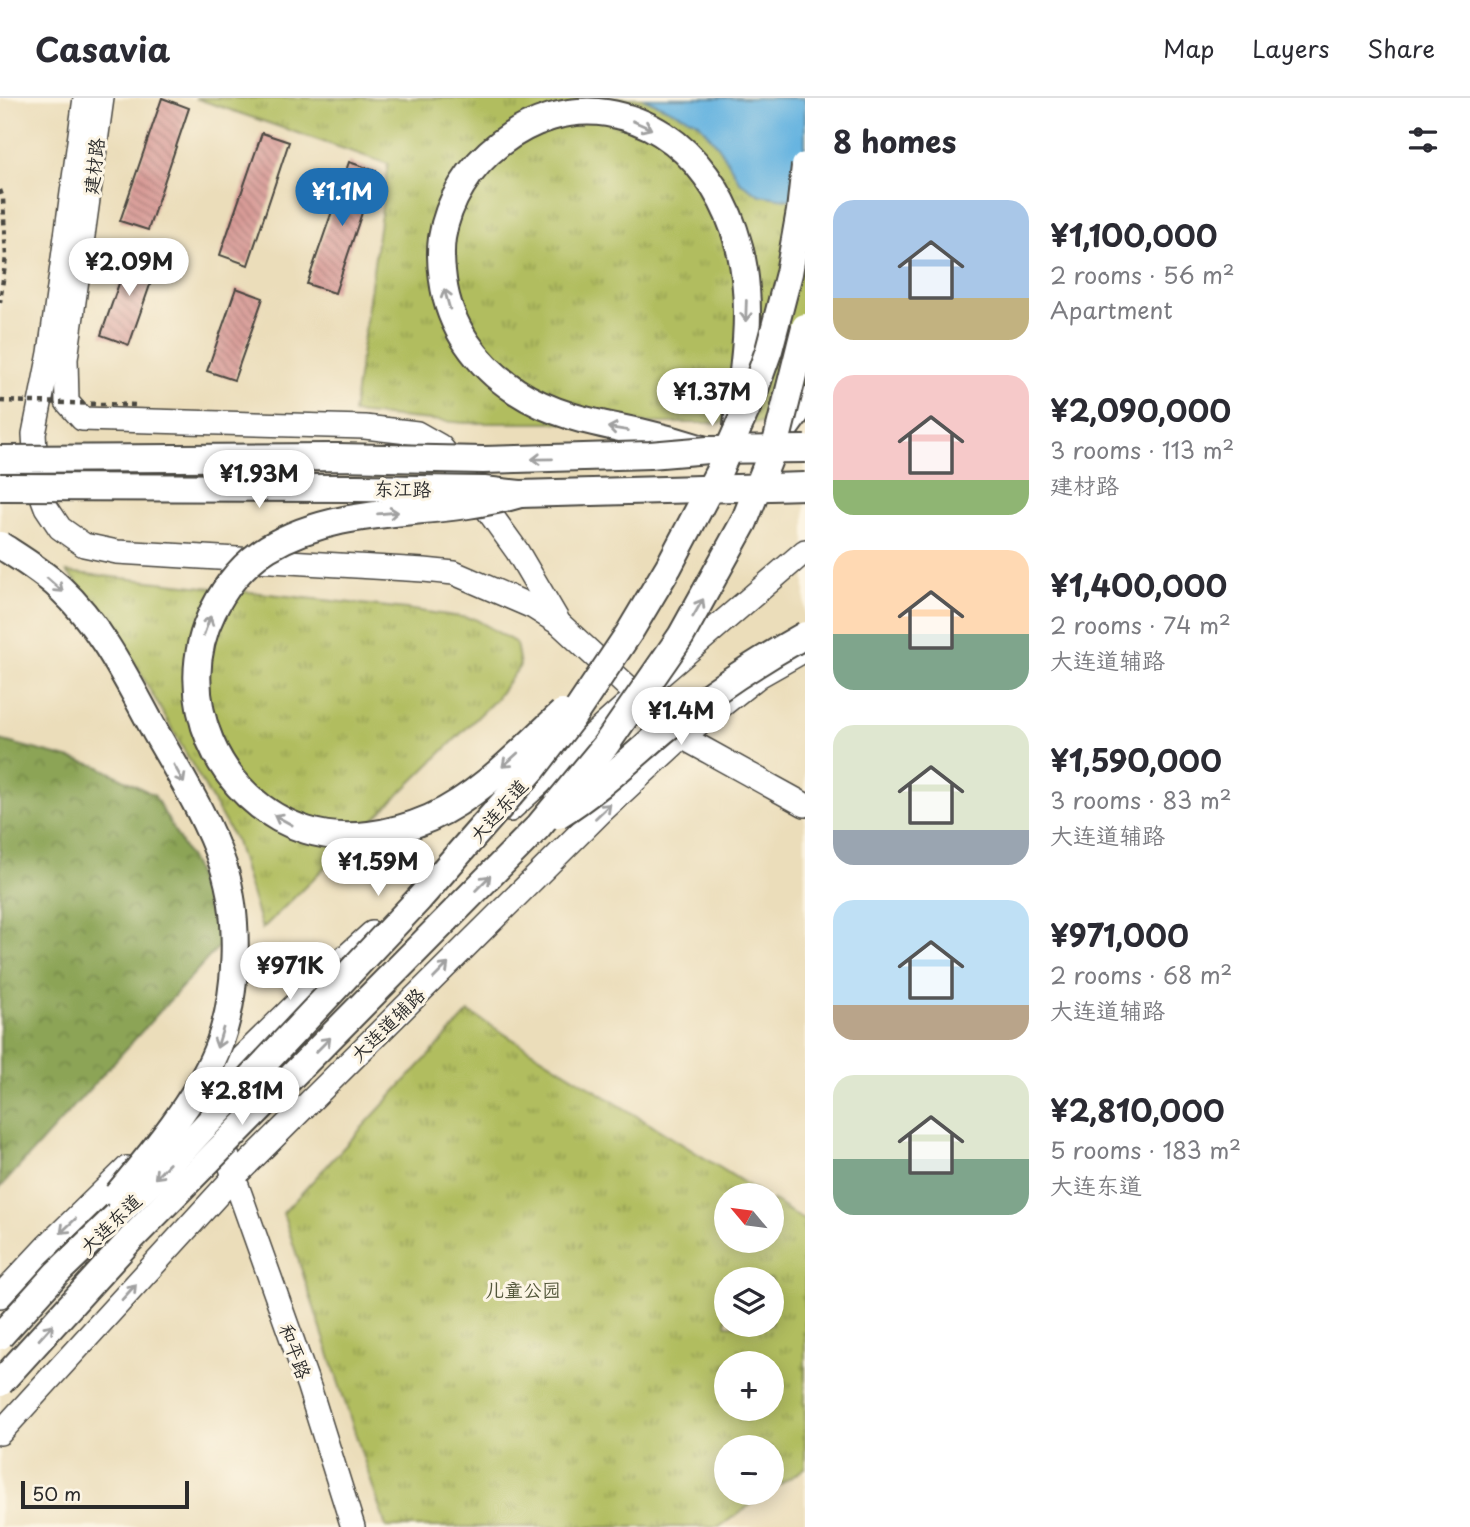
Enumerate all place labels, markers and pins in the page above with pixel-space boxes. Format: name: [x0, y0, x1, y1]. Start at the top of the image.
pin: ¥1.1M: [293, 169, 391, 228]
pin: ¥2.09M: [72, 238, 186, 298]
pin: ¥1.37M: [655, 368, 769, 428]
pin: ¥1.93M: [202, 450, 316, 510]
pin: ¥1.4M: [632, 688, 730, 747]
pin: ¥1.59M: [321, 838, 435, 898]
pin: ¥971K: [241, 942, 339, 1002]
pin: ¥2.81M: [185, 1068, 299, 1127]

